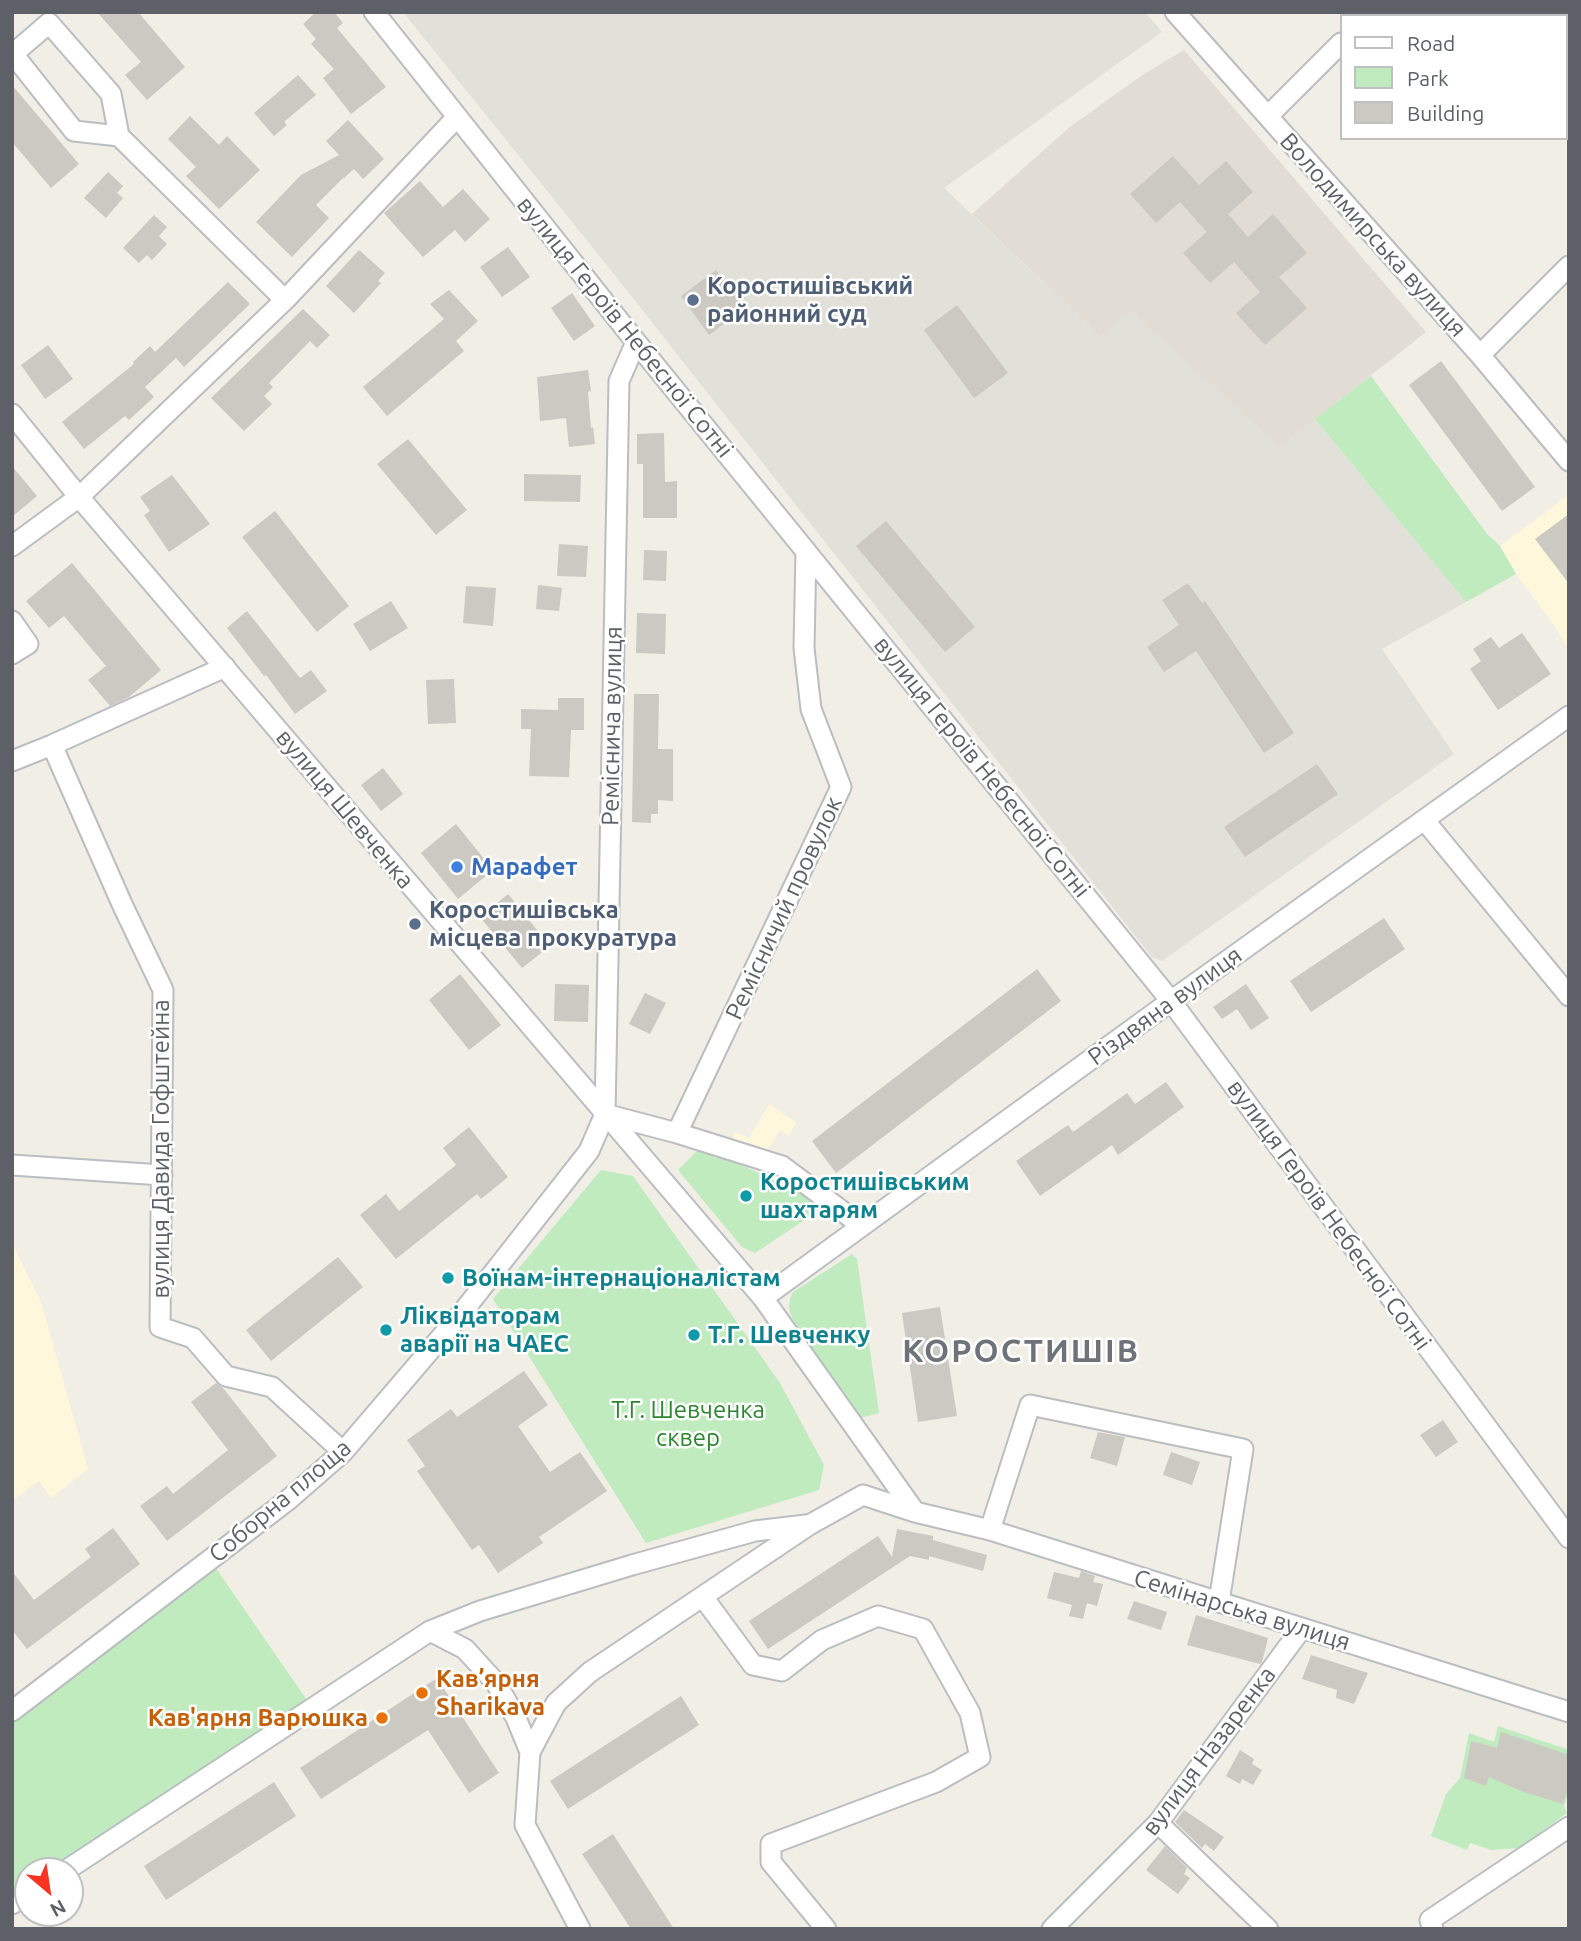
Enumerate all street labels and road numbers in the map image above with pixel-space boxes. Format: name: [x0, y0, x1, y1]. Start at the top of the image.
street label: Володимирська вулиця: [1274, 127, 1472, 343]
street label: вулиця Героїв Небесної Сотні: [511, 191, 739, 463]
street label: Реміснича вулиця: [596, 626, 628, 826]
street label: вулиця Героїв Небесної Сотні: [868, 631, 1096, 903]
street label: вулиця Шевченка: [270, 723, 420, 895]
street label: Ремісничий провулок: [720, 792, 848, 1024]
street label: Різдвяна вулиця: [1082, 940, 1248, 1072]
street label: вулиця Давида Гофштейна: [147, 999, 175, 1299]
street label: вулиця Героїв Небесної Сотні: [1221, 1074, 1437, 1356]
street label: Соборна площа: [203, 1433, 357, 1569]
street label: Семінарська вулиця: [1130, 1563, 1354, 1657]
street label: вулиця Назаренка: [1136, 1661, 1282, 1841]

